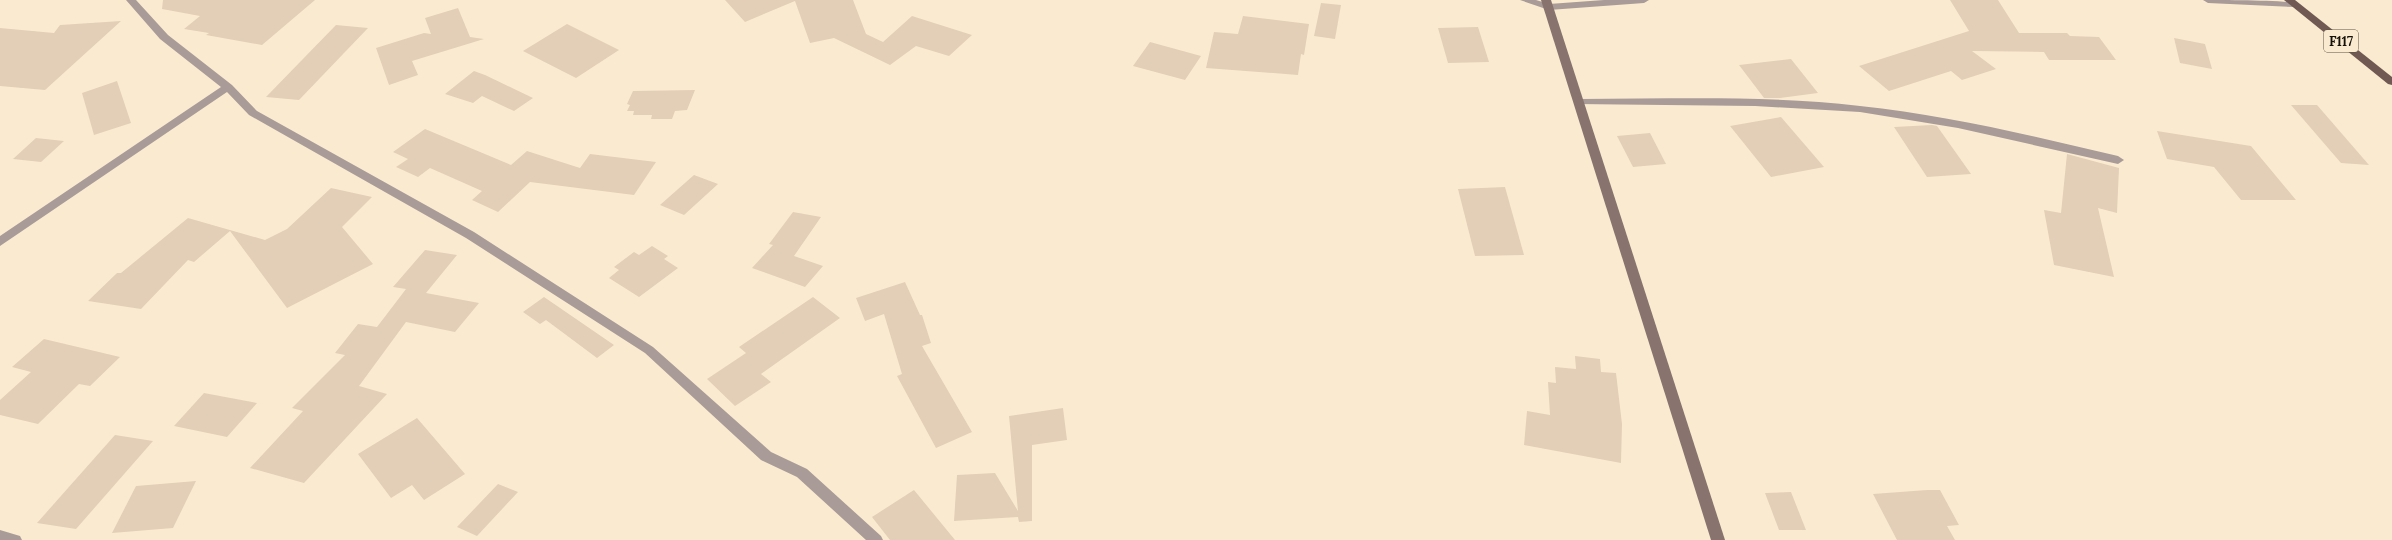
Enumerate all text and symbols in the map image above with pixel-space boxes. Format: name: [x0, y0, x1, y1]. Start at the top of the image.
road number: F117: [2324, 30, 2358, 52]

